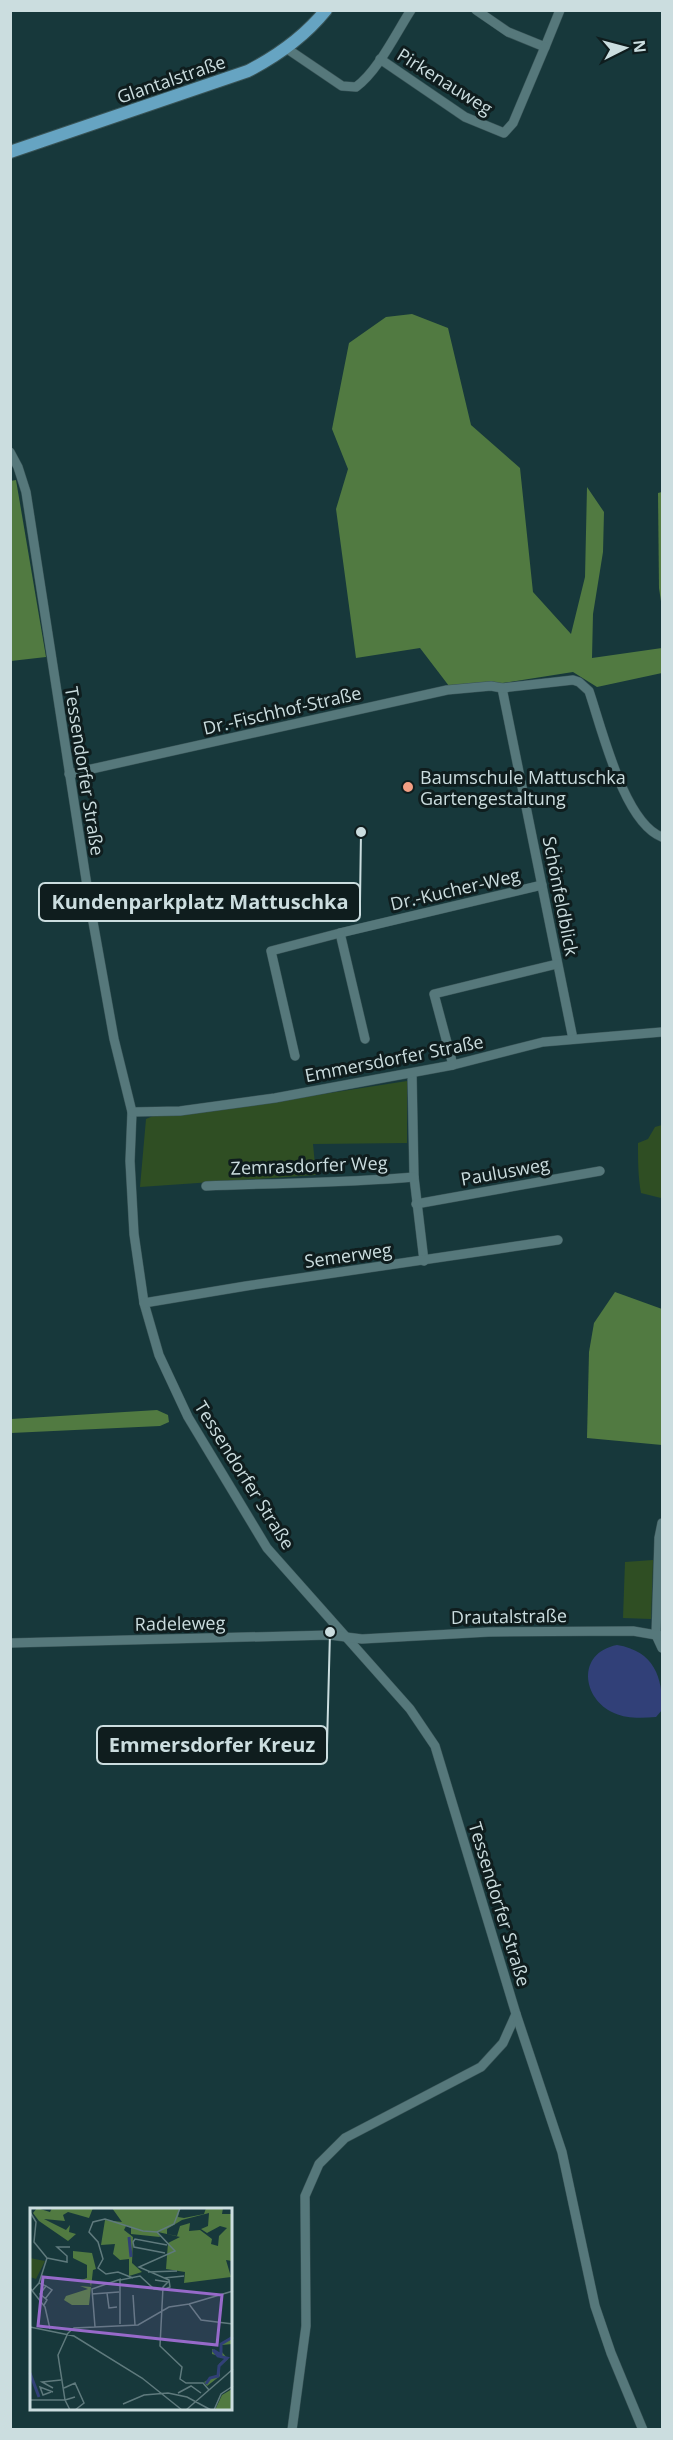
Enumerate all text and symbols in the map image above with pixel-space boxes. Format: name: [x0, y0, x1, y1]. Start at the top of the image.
north arrow: [595, 18, 655, 78]
text: N: [628, 39, 652, 54]
street label: Pirkenauweg: [393, 42, 497, 120]
street label: Glantalstraße: [114, 49, 228, 109]
street label: Dr.-Fischhof-Straße: [201, 680, 363, 740]
street label: Tessendorfer Straße: [60, 685, 110, 857]
place label: Baumschule Mattuschka Gartengestaltung: [420, 765, 626, 810]
marker: Baumschule Mattuschka Gartengestaltung: [401, 780, 415, 794]
street label: Schönfeldblick: [538, 834, 584, 958]
street label: Dr.-Kucher-Weg: [388, 862, 522, 916]
callout: Kundenparkplatz Mattuschka: [39, 883, 360, 921]
text: Kundenparkplatz Mattuschka: [51, 888, 349, 915]
street label: Emmersdorfer Straße: [303, 1029, 485, 1087]
street label: Zemrasdorfer Weg: [230, 1150, 388, 1180]
street label: Paulusweg: [459, 1151, 552, 1191]
street label: Semerweg: [303, 1237, 393, 1273]
street label: Tessendorfer Straße: [190, 1396, 300, 1554]
street label: Drautalstraße: [451, 1603, 567, 1629]
street label: Radeleweg: [134, 1610, 226, 1636]
callout: Emmersdorfer Kreuz: [97, 1726, 327, 1764]
text: Emmersdorfer Kreuz: [109, 1731, 315, 1758]
street label: Tessendorfer Straße: [464, 1819, 536, 1989]
inset map: [30, 2208, 232, 2410]

